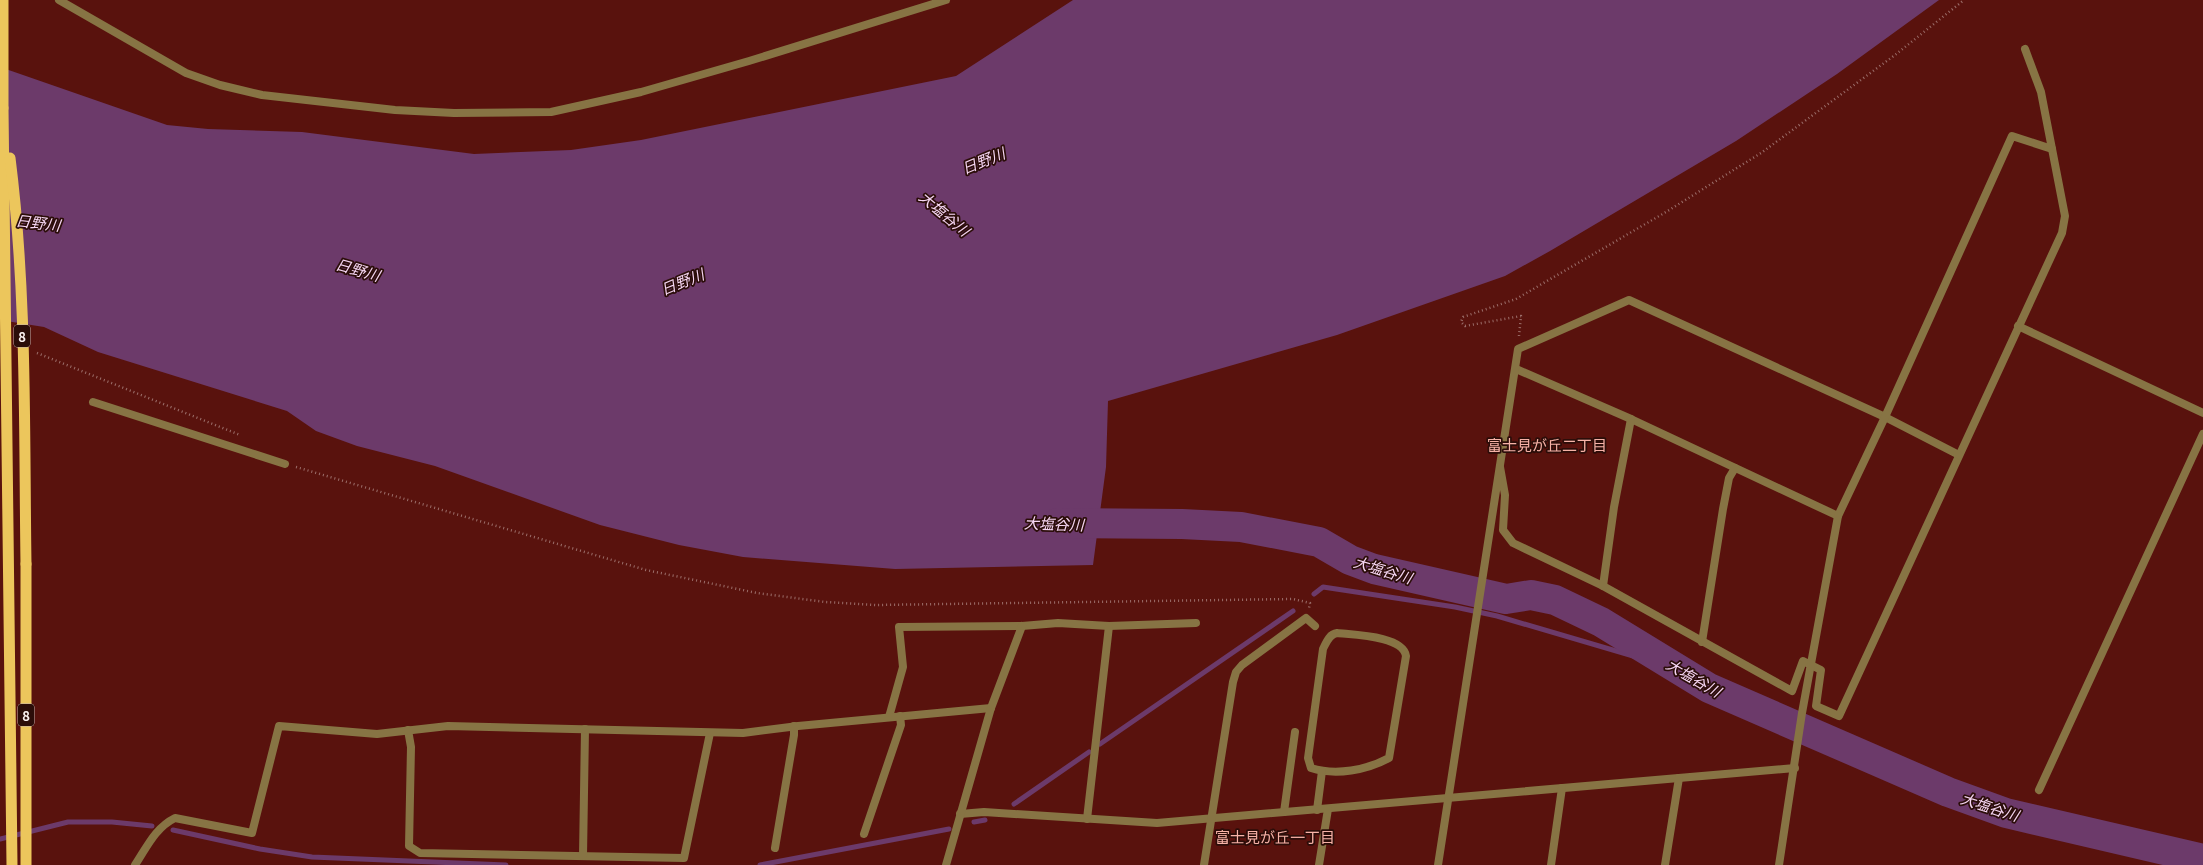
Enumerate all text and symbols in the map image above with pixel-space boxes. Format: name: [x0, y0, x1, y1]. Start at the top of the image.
water label: 日野川: [958, 141, 1010, 178]
water label: 大塩谷川: [915, 186, 976, 242]
water label: 日野川: [14, 209, 64, 235]
water label: 日野川: [333, 253, 384, 286]
water label: 日野川: [657, 262, 709, 299]
road number: 8: [14, 325, 30, 347]
district label: 富士見が丘二丁目: [1487, 434, 1607, 455]
water label: 大塩谷川: [1024, 511, 1086, 535]
water label: 大塩谷川: [1351, 550, 1417, 588]
water label: 大塩谷川: [1663, 653, 1727, 702]
road number: 8: [18, 704, 34, 726]
water label: 大塩谷川: [1958, 787, 2024, 826]
district label: 富士見が丘一丁目: [1215, 826, 1335, 847]

